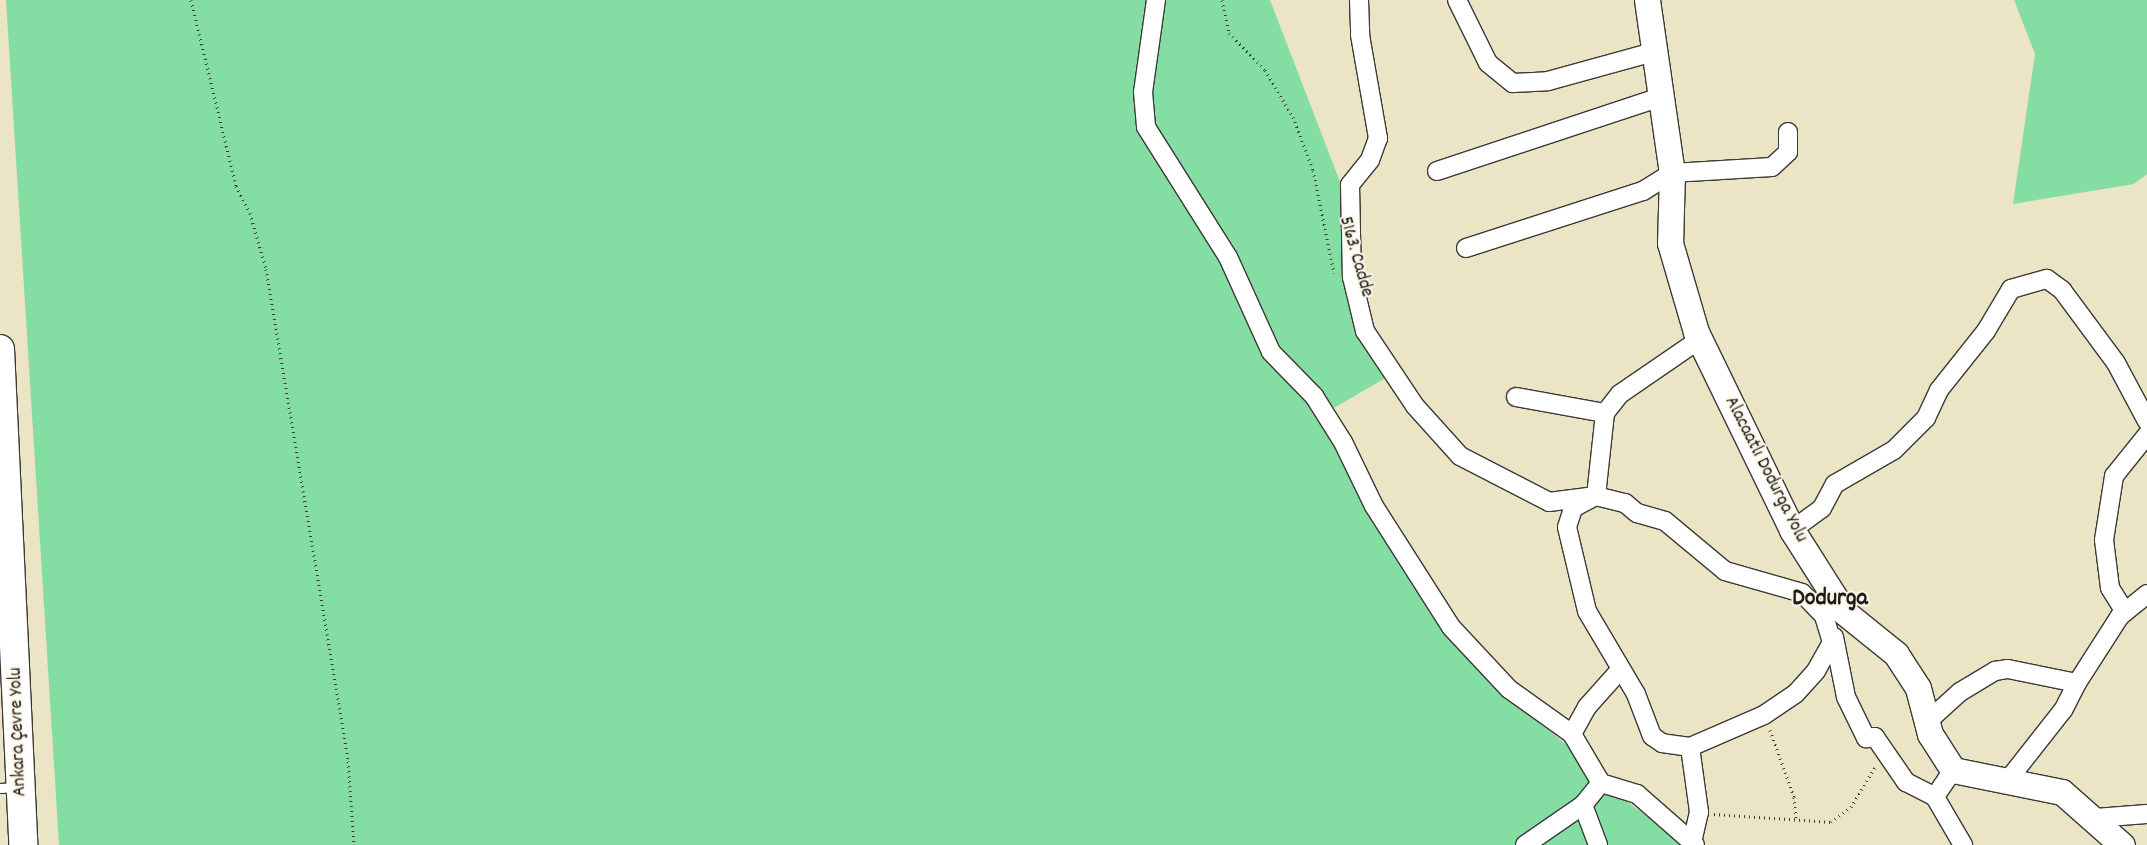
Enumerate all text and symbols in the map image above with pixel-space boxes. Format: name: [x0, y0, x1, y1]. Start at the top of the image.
street label: 5163. Cadde: [1333, 214, 1377, 300]
street label: Alacaatlı Dodurga Yolu: [1718, 393, 1812, 547]
district label: Dodurga: [1792, 586, 1868, 614]
street label: Ankara Çevre Yolu: [5, 667, 33, 797]

